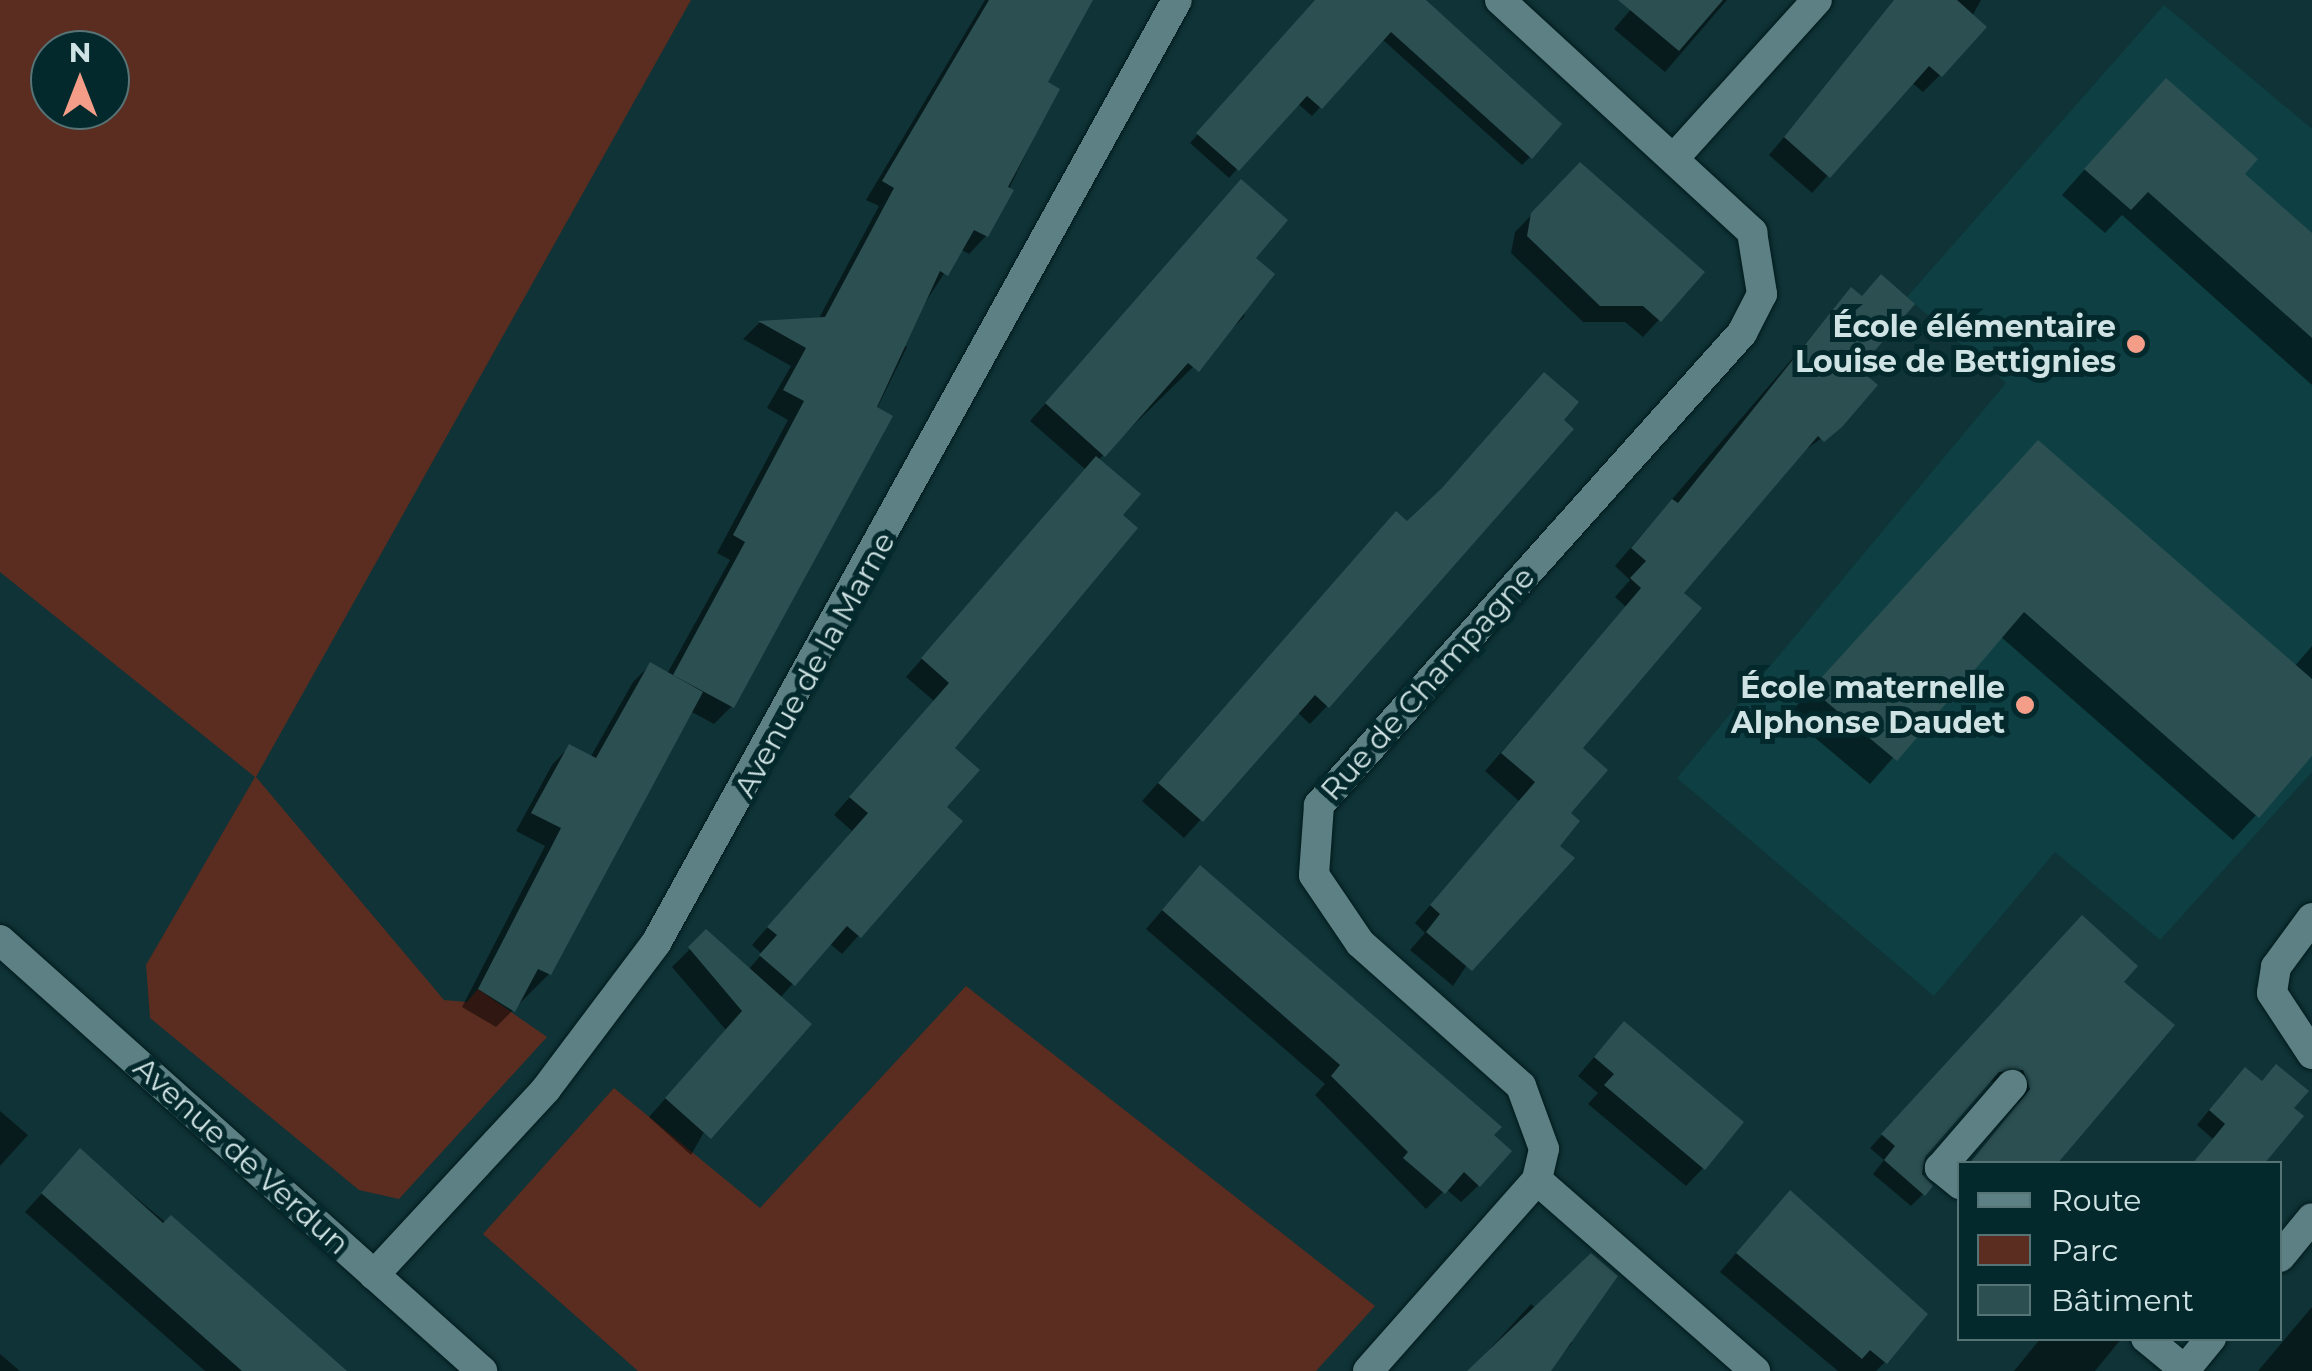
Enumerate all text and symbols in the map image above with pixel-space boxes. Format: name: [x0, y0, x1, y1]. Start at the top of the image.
north arrow: [30, 30, 130, 130]
text: N: [69, 35, 91, 69]
place label: École élémentaire Louise de Bettignies: [1795, 309, 2116, 380]
marker: École élémentaire Louise de Bettignies: [2125, 333, 2147, 355]
street label: Avenue de la Marne: [727, 526, 903, 804]
street label: Rue de Champagne: [1314, 560, 1542, 808]
place label: École maternelle Alphonse Daudet: [1731, 670, 2005, 740]
marker: École maternelle Alphonse Daudet: [2014, 694, 2036, 716]
street label: Avenue de Verdun: [126, 1050, 356, 1262]
legend: [1957, 1161, 2282, 1341]
text: Route: [2051, 1182, 2141, 1219]
text: Parc: [2051, 1232, 2118, 1269]
text: Bâtiment: [2051, 1282, 2194, 1319]

